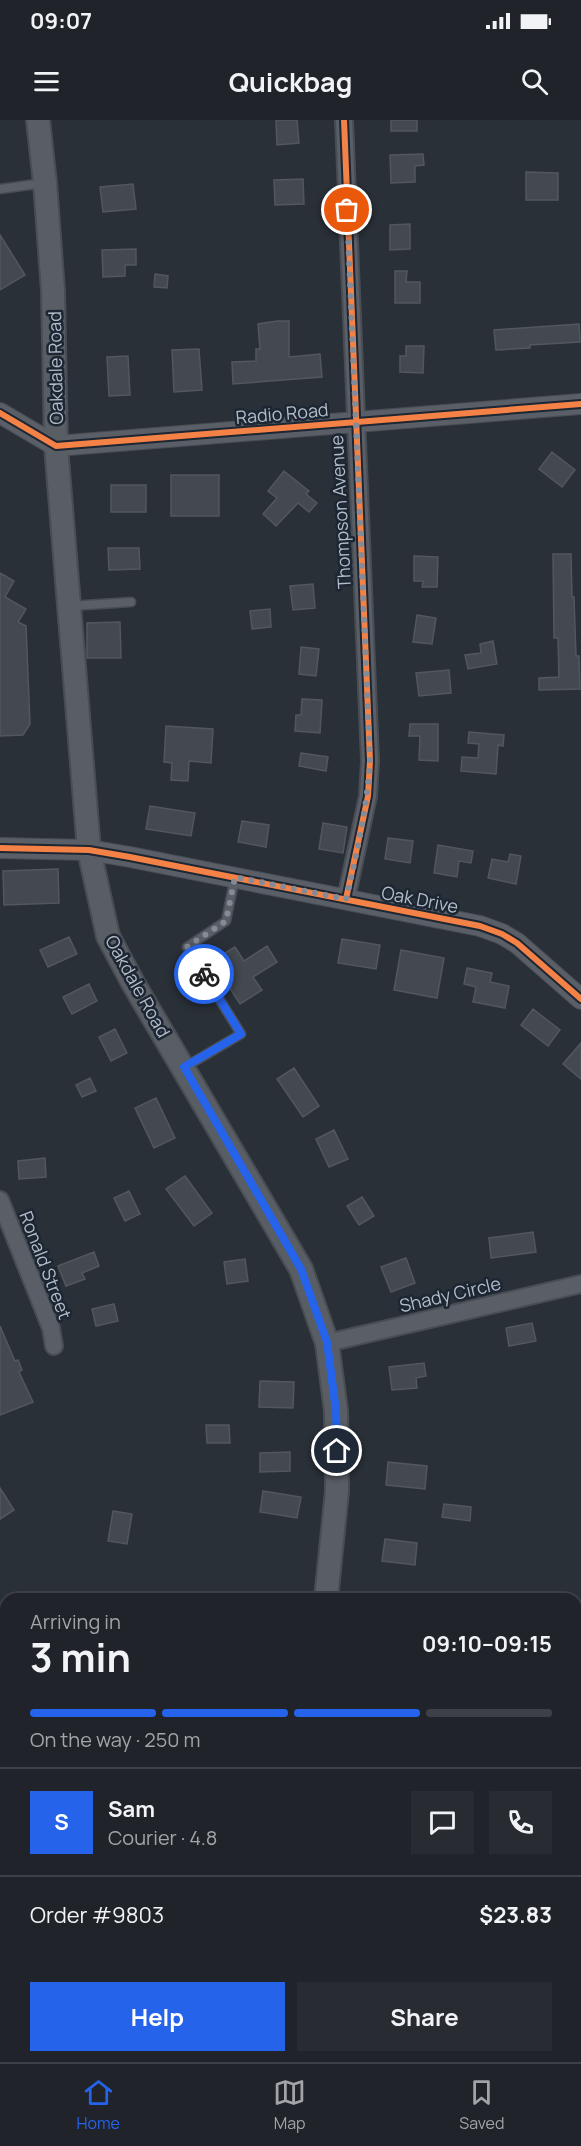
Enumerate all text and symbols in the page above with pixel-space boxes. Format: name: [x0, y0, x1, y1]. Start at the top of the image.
text: 09:07: [30, 6, 92, 36]
text: Quickbag: [229, 63, 352, 100]
icon: menu: [30, 65, 63, 98]
icon: search: [518, 65, 551, 98]
pin: [321, 184, 372, 235]
icon: bag: [330, 193, 363, 226]
street label: Oakdale Road: [42, 311, 68, 425]
street label: Radio Road: [235, 397, 329, 429]
street label: Thompson Avenue: [324, 435, 356, 589]
street label: Oak Drive: [380, 880, 460, 918]
street label: Oakdale Road: [100, 931, 176, 1041]
courier: [174, 944, 234, 1004]
icon: bike: [188, 958, 221, 991]
street label: Ronald Street: [14, 1207, 78, 1323]
street label: Shady Circle: [397, 1271, 503, 1317]
pin: [311, 1425, 362, 1476]
icon: home: [320, 1434, 353, 1467]
text: Arriving in: [30, 1608, 121, 1635]
text: 09:10–09:15: [422, 1629, 552, 1659]
text: 3 min: [30, 1630, 131, 1684]
text: On the way · 250 m: [30, 1726, 200, 1753]
button: chat: [411, 1791, 474, 1854]
button: phone: [489, 1791, 552, 1854]
text: Sam: [108, 1794, 155, 1824]
text: S: [54, 1807, 69, 1837]
text: Courier · 4.8: [108, 1824, 217, 1851]
text: Order #9803: [30, 1900, 164, 1930]
text: $23.83: [479, 1900, 552, 1930]
button: Help: [30, 1982, 285, 2051]
button: Share: [297, 1982, 552, 2051]
tab: Home: [77, 2076, 120, 2134]
tab: Map: [273, 2076, 306, 2134]
tab: Saved: [459, 2076, 504, 2134]

